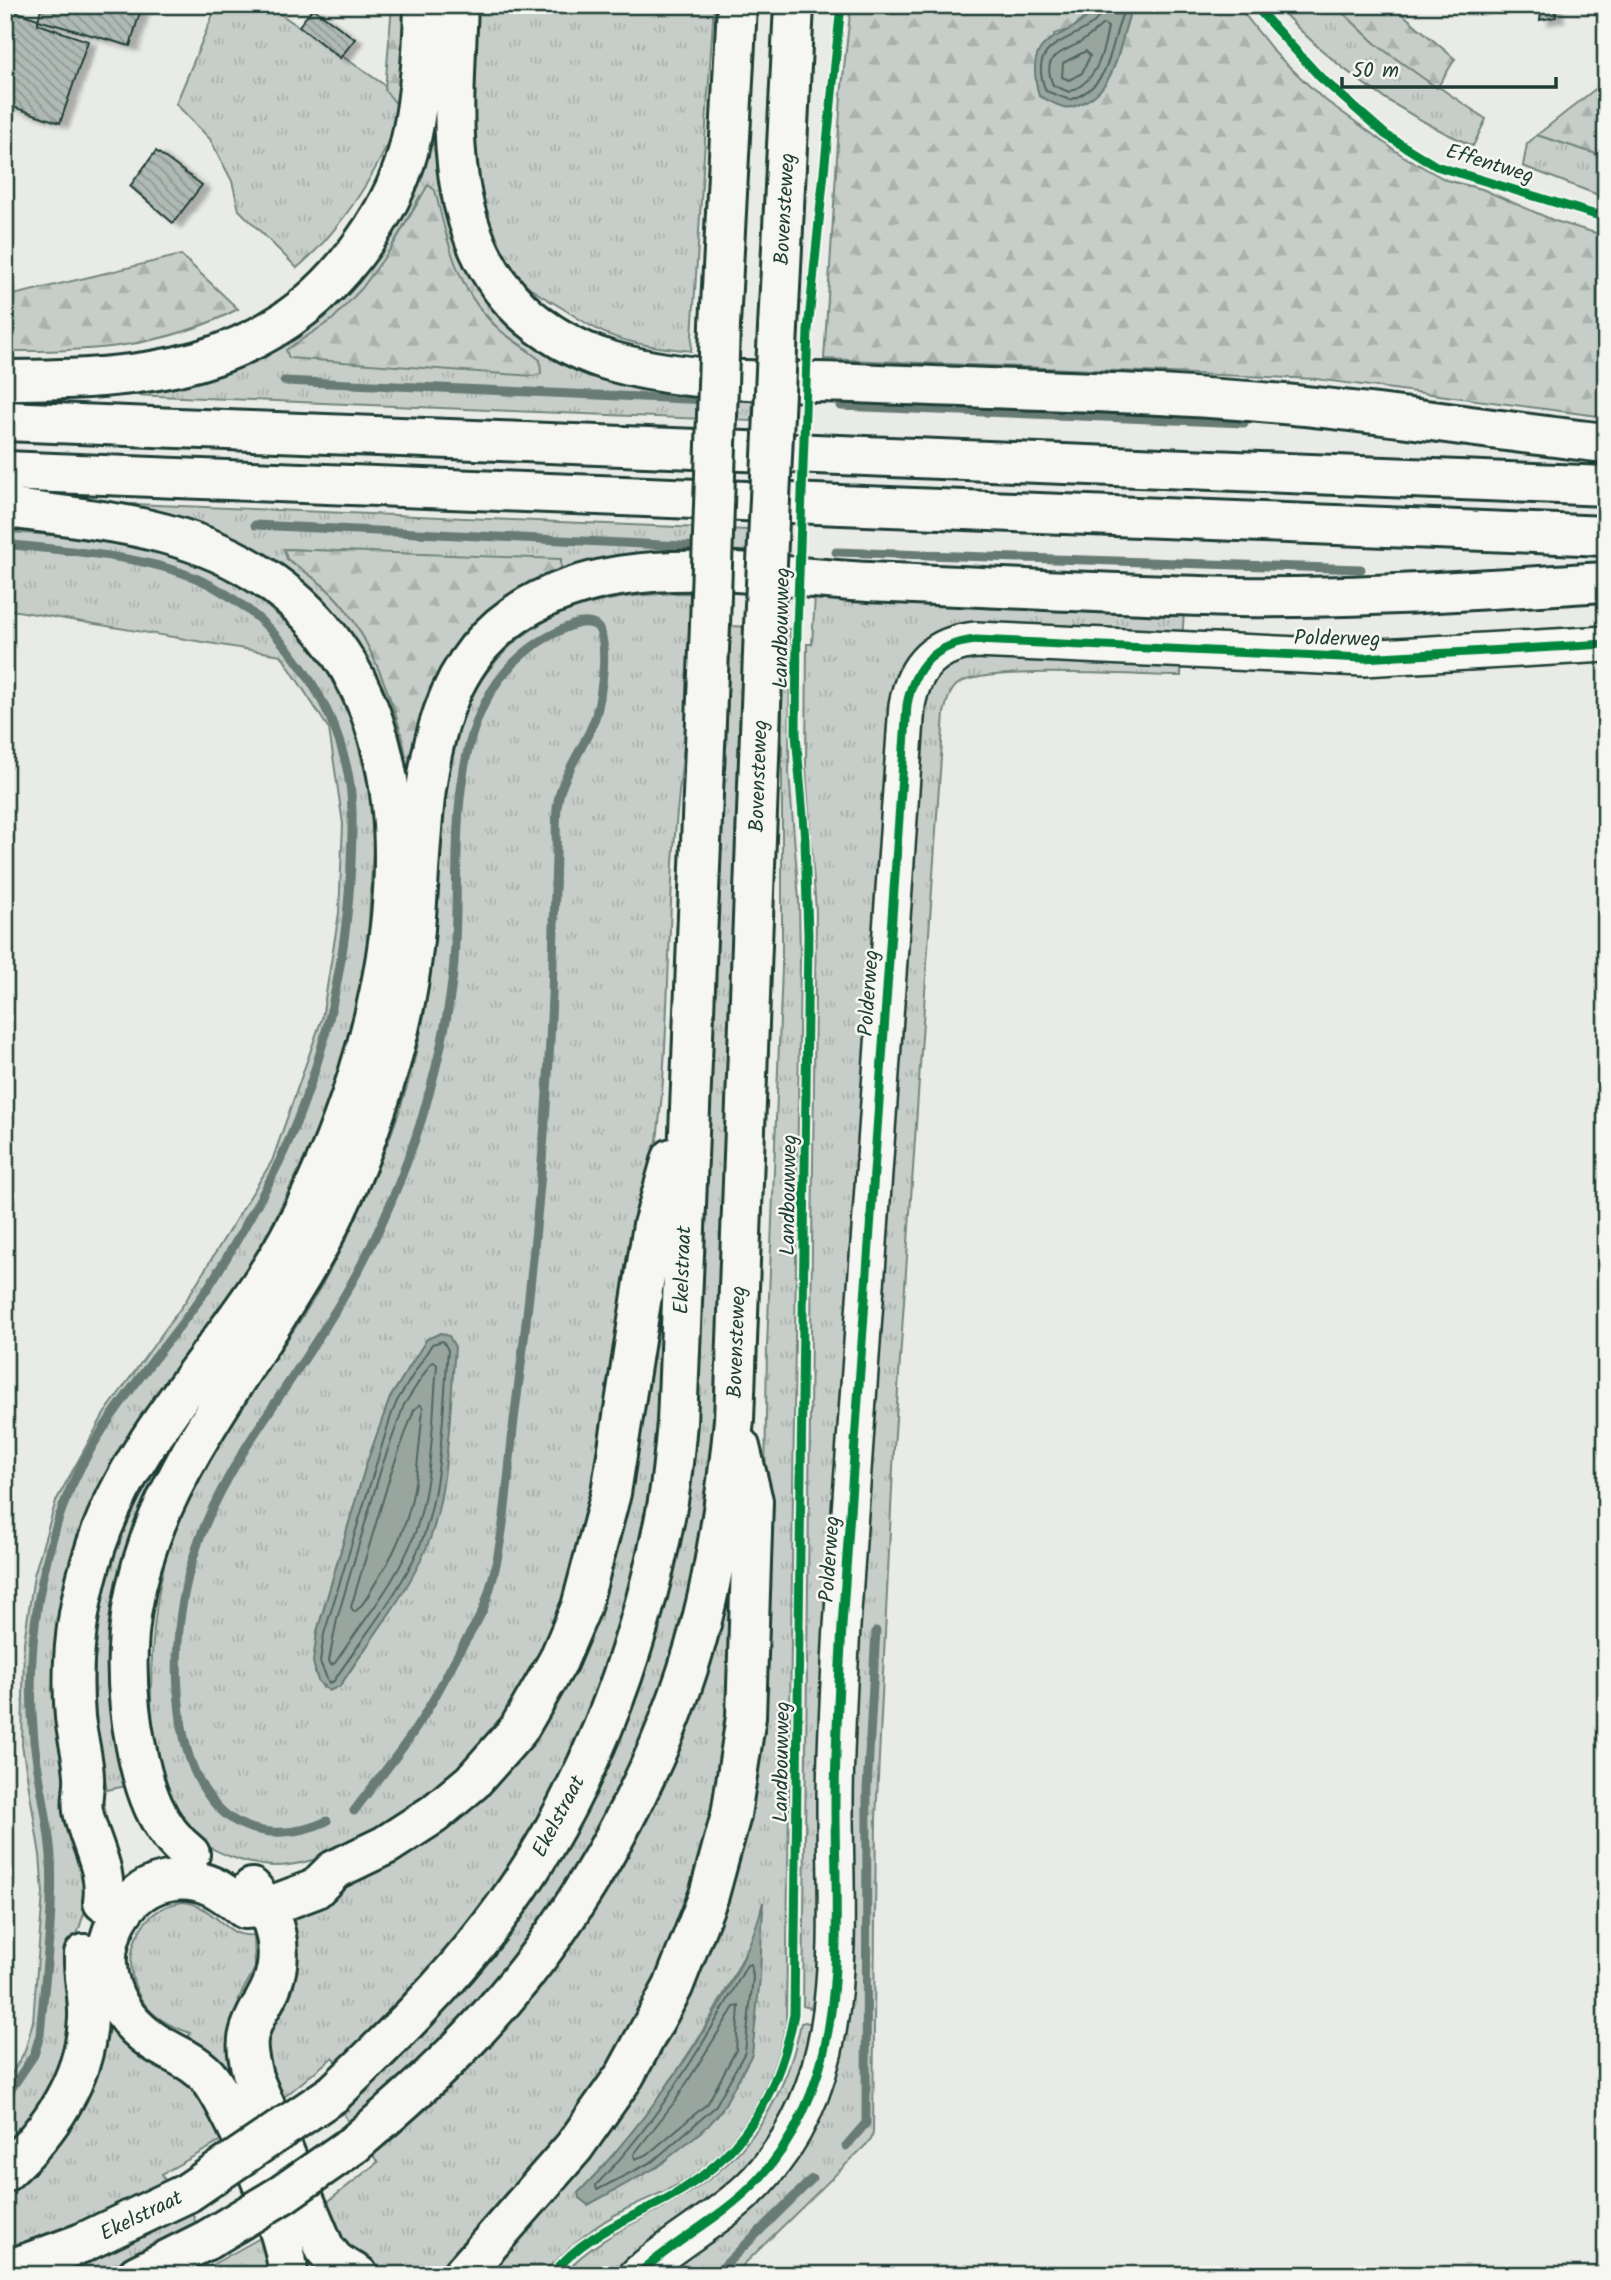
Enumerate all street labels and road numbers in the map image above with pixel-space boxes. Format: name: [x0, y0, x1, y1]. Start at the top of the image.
street label: Effentweg: [1442, 135, 1538, 193]
street label: Bovensteweg: [766, 152, 805, 266]
street label: Landbouwweg: [765, 567, 800, 689]
street label: Polderweg: [1293, 622, 1381, 657]
street label: Bovensteweg: [741, 719, 778, 833]
street label: Polderweg: [850, 949, 889, 1037]
street label: Landbouwweg: [772, 1134, 807, 1256]
street label: Ekelstraat: [665, 1224, 702, 1315]
street label: Bovensteweg: [719, 1285, 756, 1399]
street label: Polderweg: [811, 1515, 850, 1603]
street label: Landbouwweg: [765, 1701, 800, 1823]
street label: Ekelstraat: [524, 1769, 595, 1864]
street label: Ekelstraat: [95, 2182, 189, 2251]

